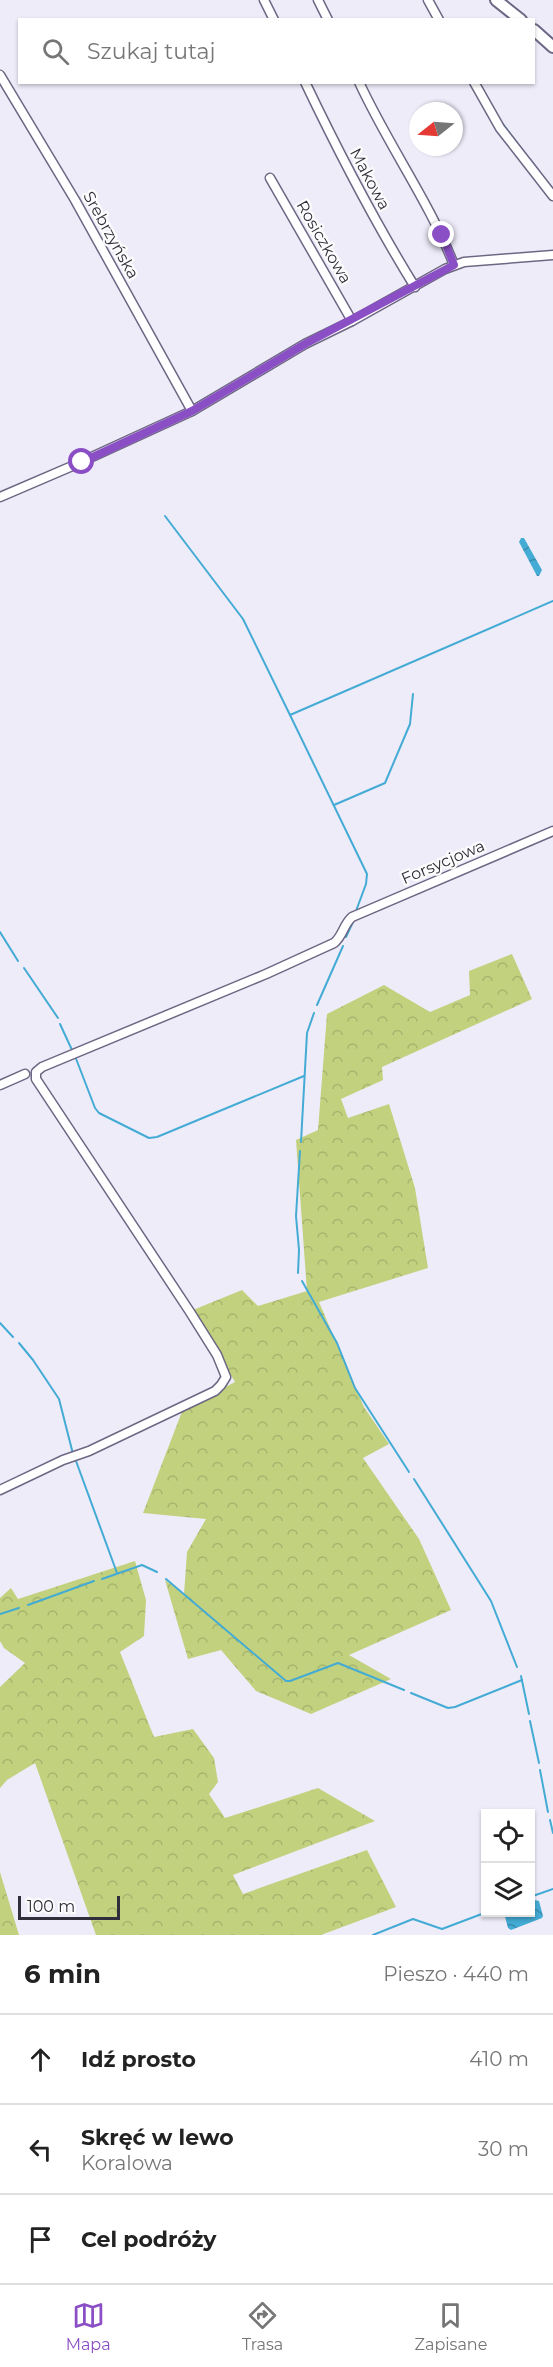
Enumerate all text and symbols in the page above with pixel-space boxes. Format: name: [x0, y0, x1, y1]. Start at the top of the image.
search box: [18, 18, 535, 84]
icon: search: [39, 35, 72, 68]
text: Szukaj tutaj: [87, 38, 215, 65]
north arrow: [409, 102, 463, 156]
street label: Makowa: [346, 145, 394, 213]
street label: Srebrzyńska: [79, 188, 143, 282]
street label: Rosiczkowa: [293, 197, 355, 287]
route end: [428, 221, 454, 247]
route start: [68, 448, 94, 474]
street label: Forsycjowa: [398, 836, 488, 888]
map controls: [481, 1809, 535, 1917]
button: locate: [481, 1809, 535, 1863]
button: layers: [481, 1863, 535, 1917]
scale bar: [18, 1893, 120, 1920]
text: 100 m: [27, 1897, 75, 1916]
text: 6 min: [24, 1958, 101, 1990]
text: Pieszo · 440 m: [383, 1962, 529, 1986]
icon: ahead: [24, 2043, 57, 2076]
text: Idź prosto: [81, 2046, 196, 2073]
text: 410 m: [469, 2047, 529, 2071]
text: Skręć w lewo: [81, 2124, 234, 2151]
icon: left: [24, 2133, 57, 2166]
text: 30 m: [478, 2137, 529, 2161]
text: Koralowa: [81, 2151, 173, 2175]
icon: arrive: [24, 2223, 57, 2256]
text: Cel podróży: [81, 2226, 217, 2253]
tab: Mapa: [66, 2299, 111, 2354]
tab: Trasa: [242, 2299, 283, 2354]
tab: Zapisane: [415, 2299, 487, 2354]

